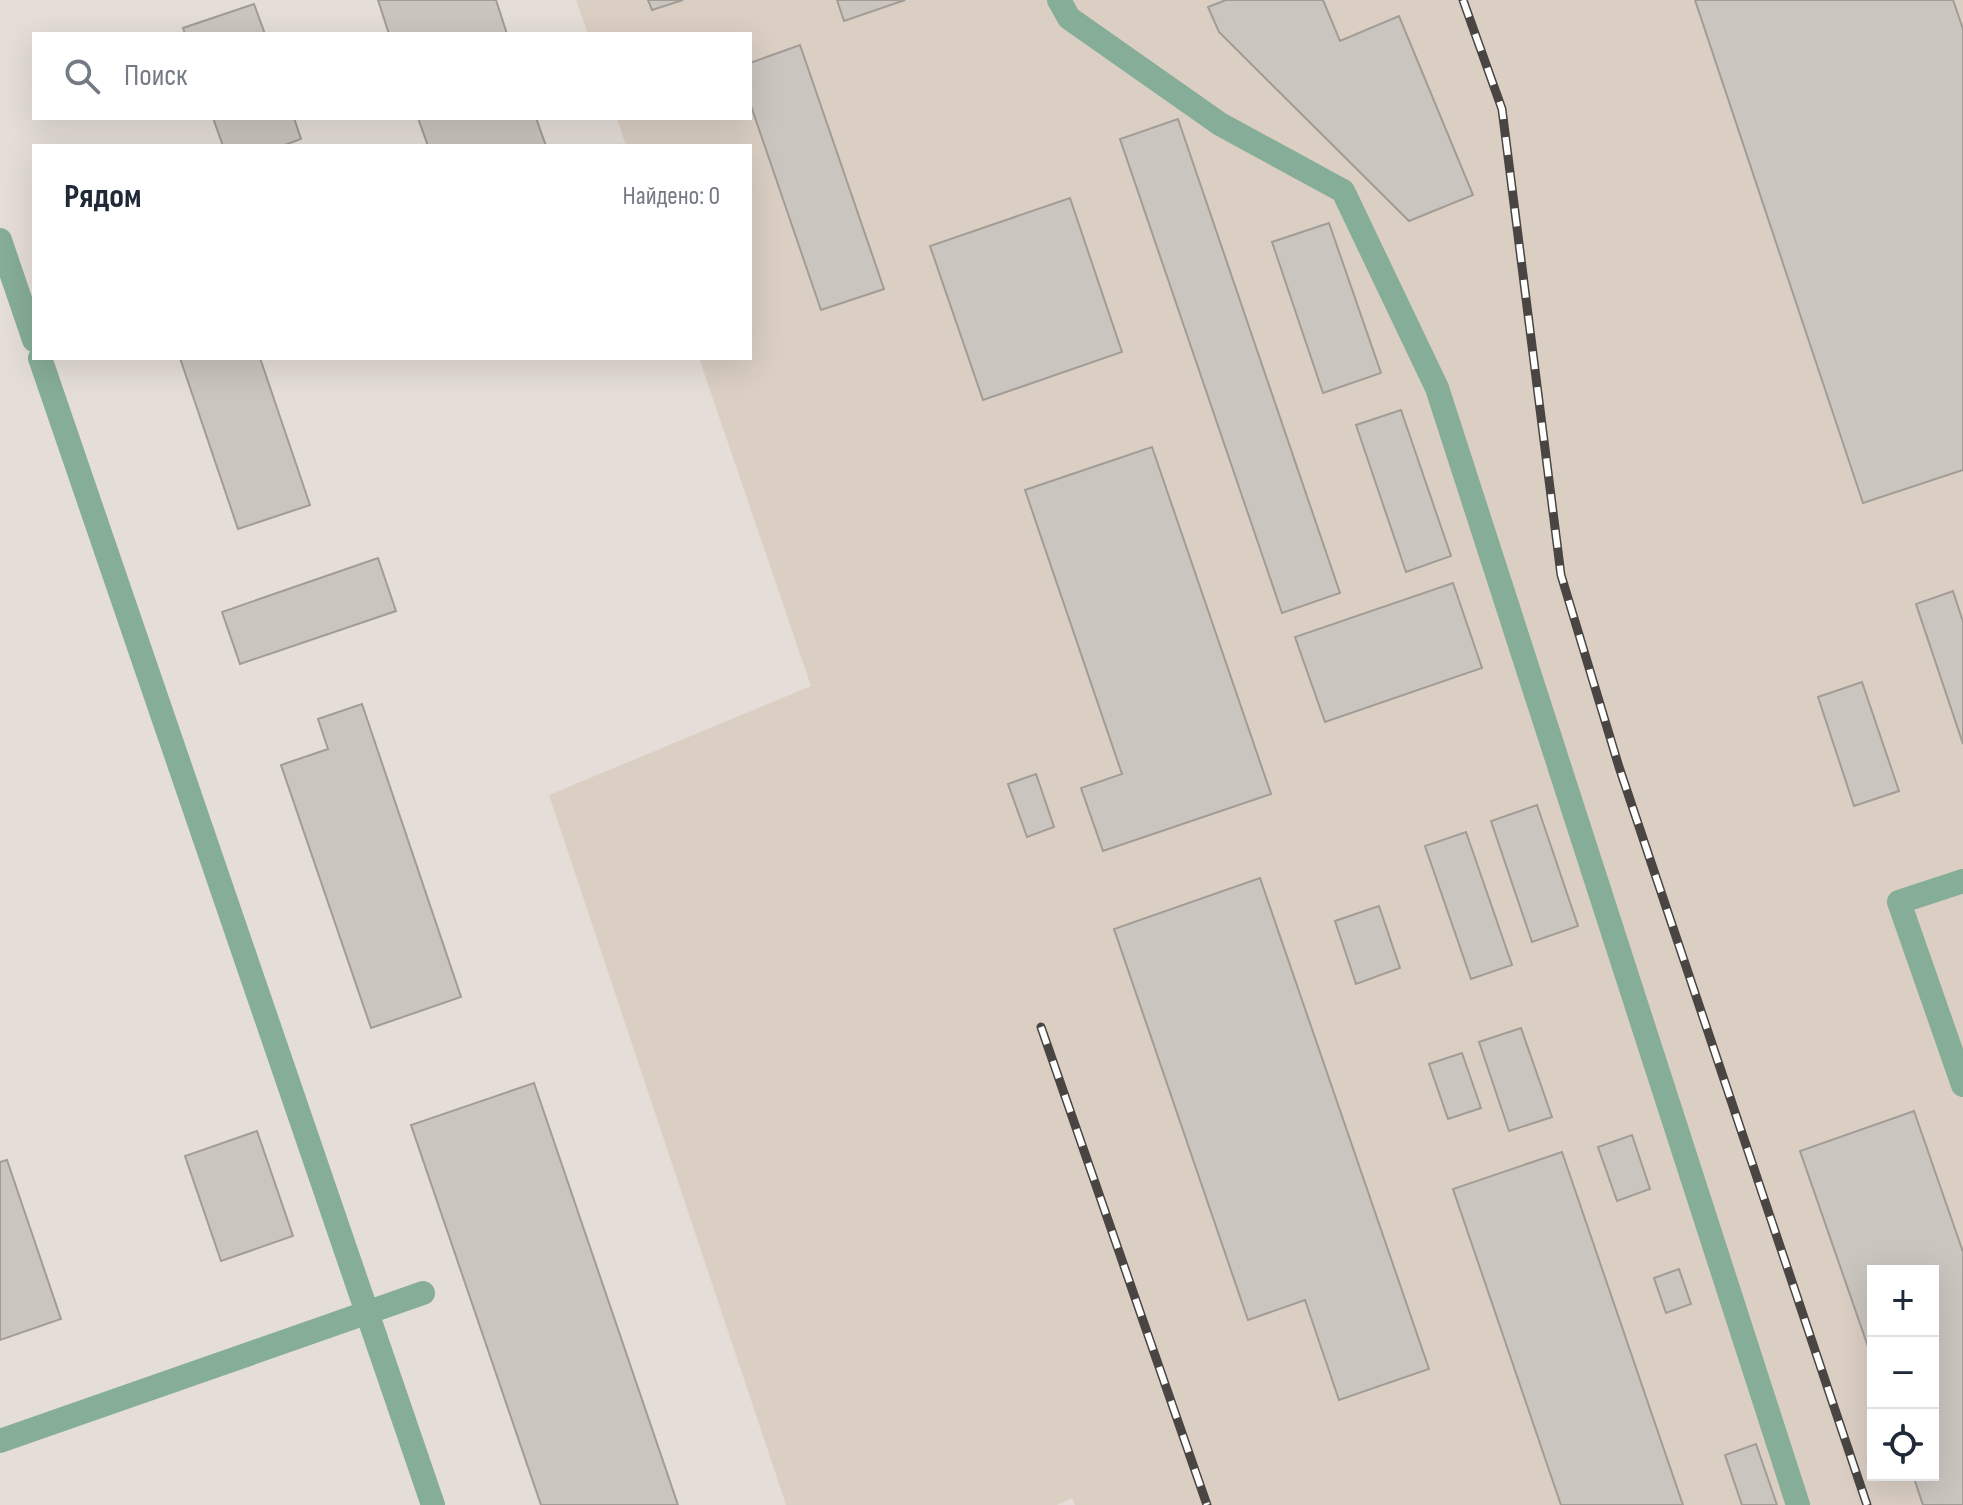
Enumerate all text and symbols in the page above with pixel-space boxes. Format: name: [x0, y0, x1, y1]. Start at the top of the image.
search box: [32, 32, 752, 120]
icon: search: [60, 54, 104, 98]
text: Поиск: [124, 58, 187, 94]
text: Рядом: [64, 176, 142, 217]
text: Найдено: 0: [622, 181, 720, 212]
map controls: [1867, 1265, 1939, 1481]
button: +: [1867, 1265, 1939, 1337]
button: −: [1867, 1337, 1939, 1409]
button: locate: [1867, 1409, 1939, 1481]

